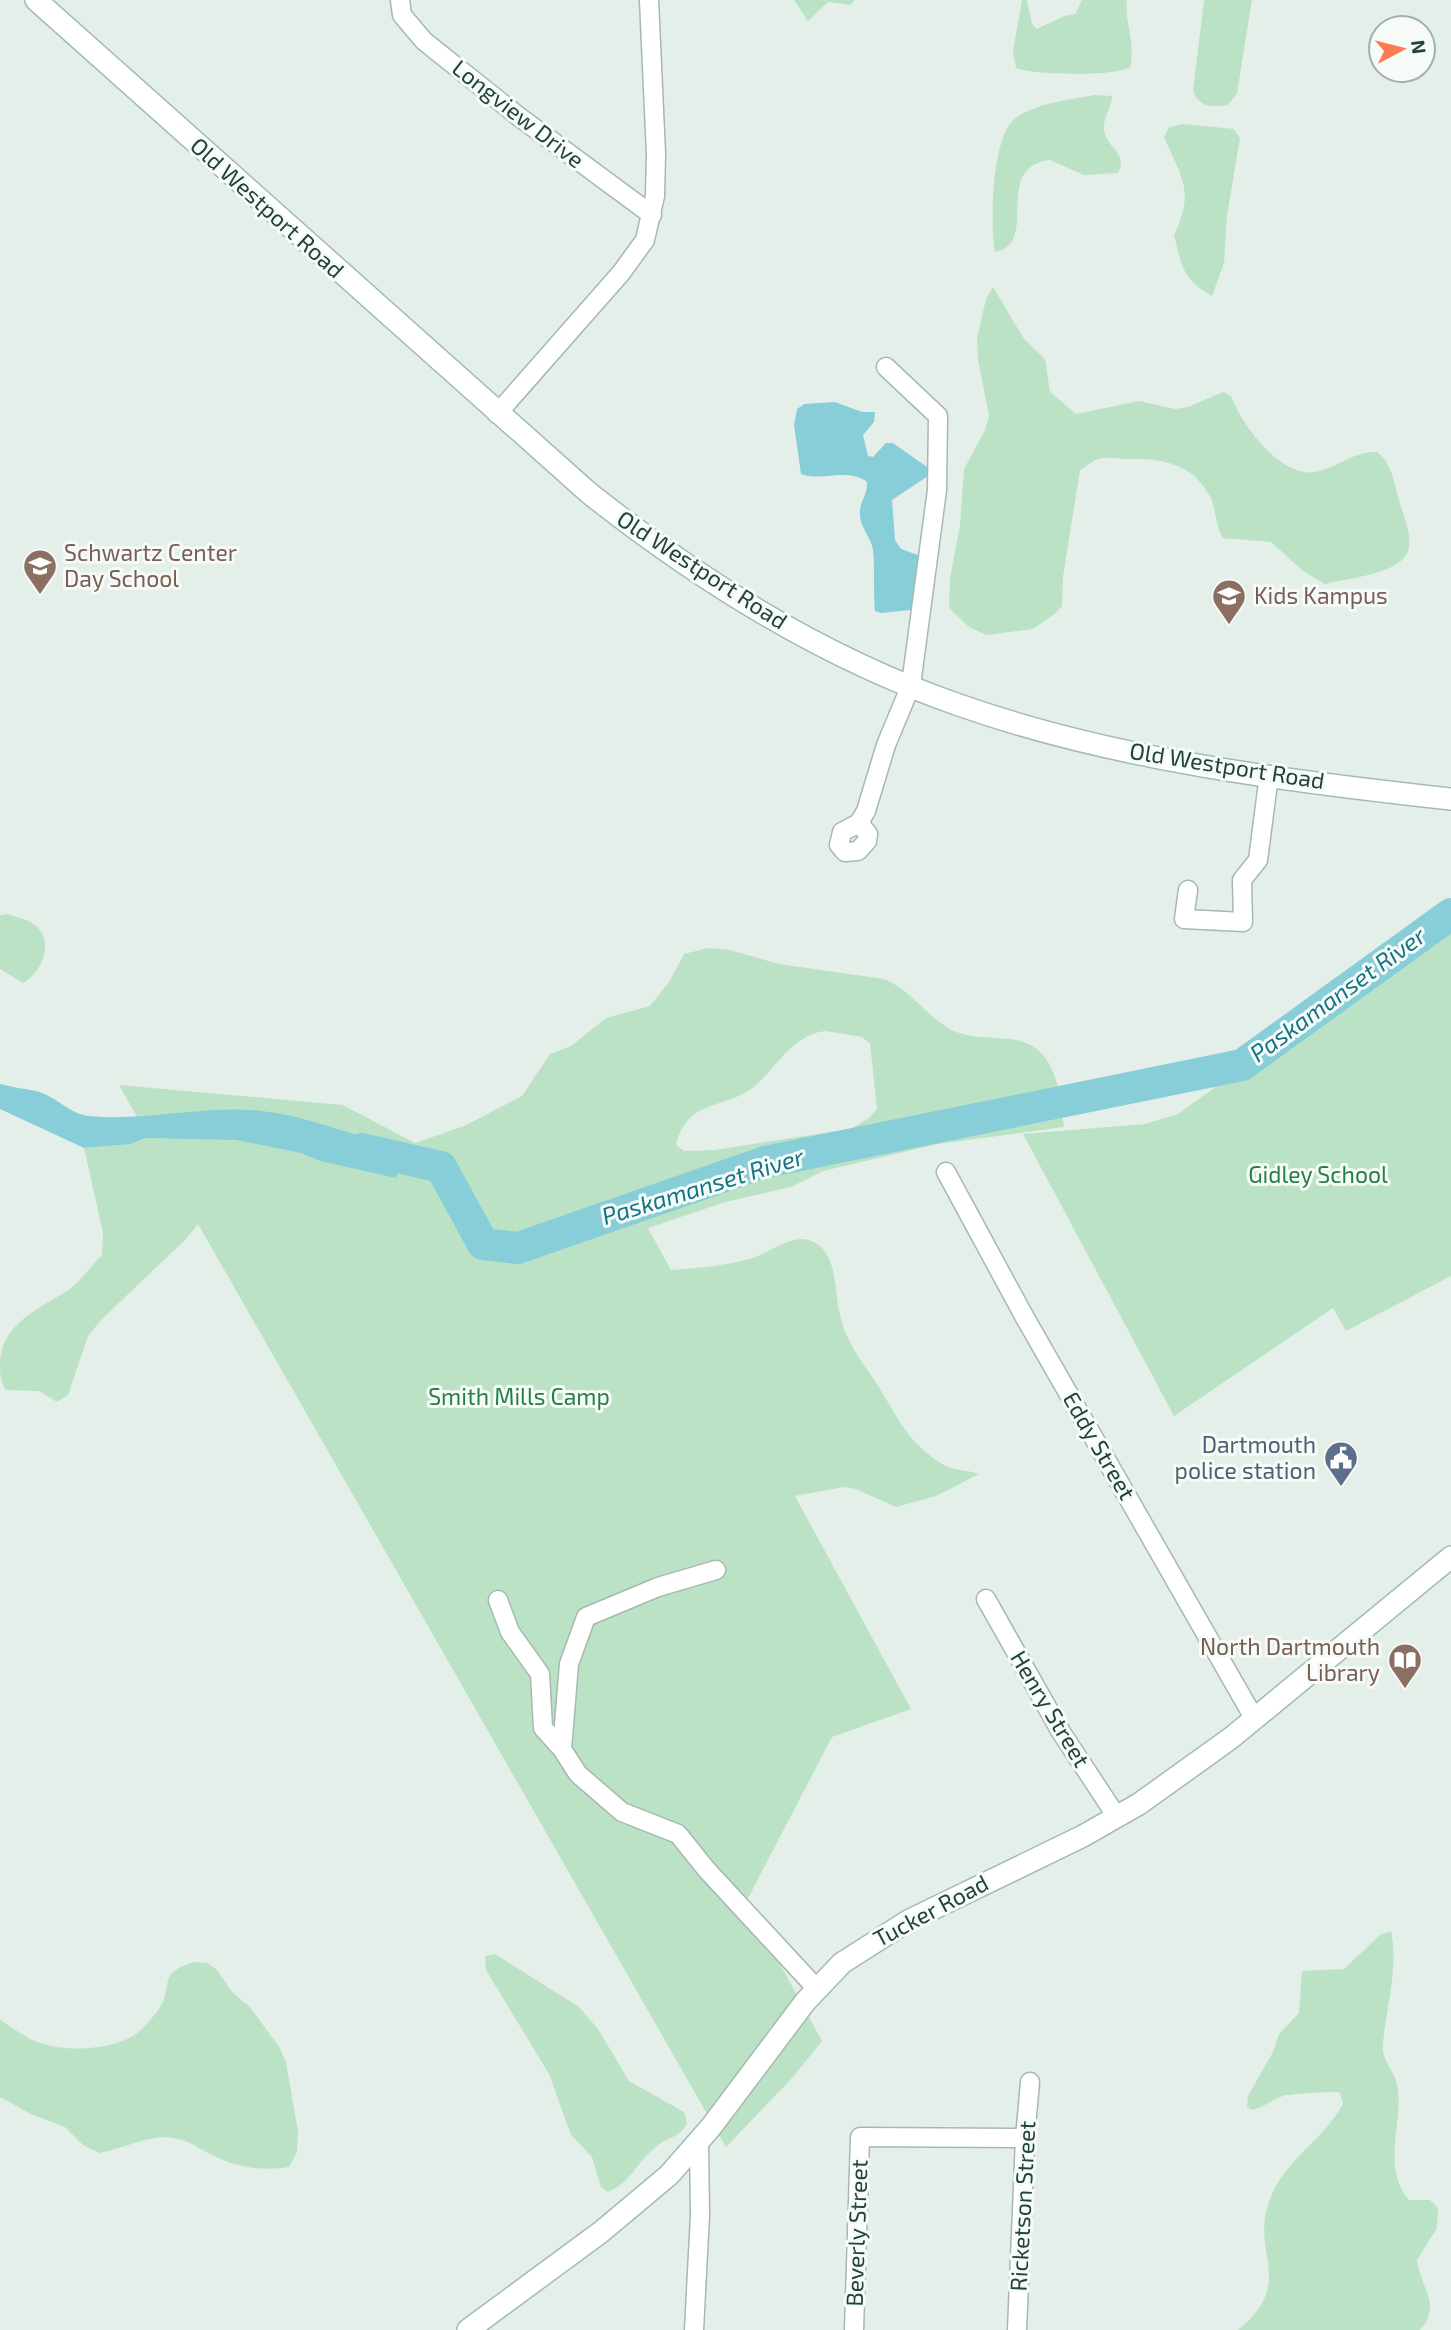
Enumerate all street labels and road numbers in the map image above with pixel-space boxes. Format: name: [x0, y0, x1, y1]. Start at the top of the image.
street label: Longview Drive: [447, 53, 590, 173]
street label: Old Westport Road: [185, 131, 350, 284]
street label: Old Westport Road: [612, 504, 793, 635]
street label: Old Westport Road: [1128, 736, 1327, 794]
street label: Eddy Street: [1058, 1387, 1142, 1505]
street label: Henry Street: [1005, 1645, 1097, 1772]
street label: Tucker Road: [868, 1868, 993, 1952]
street label: Ricketson Street: [1004, 2120, 1040, 2292]
street label: Beverly Street: [839, 2159, 873, 2307]

